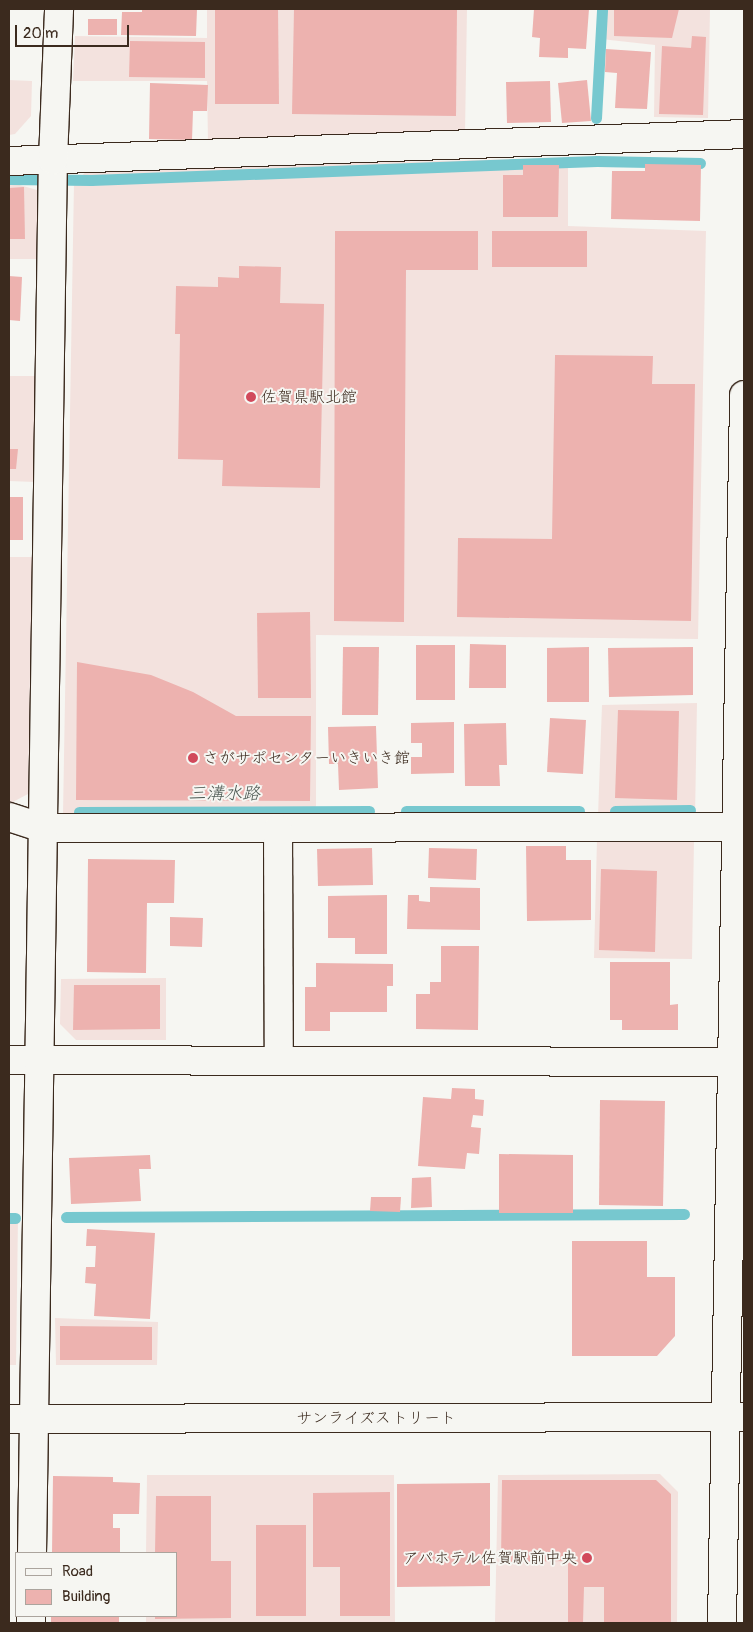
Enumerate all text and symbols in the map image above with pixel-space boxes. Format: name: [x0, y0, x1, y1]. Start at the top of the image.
scale bar: [18, 15, 131, 47]
text: 20 m: [23, 24, 58, 43]
place label: 佐賀県駅北館: [261, 387, 357, 407]
marker: 佐賀県駅北館: [245, 391, 257, 403]
place label: さがサポセンターいきいき館: [203, 748, 411, 768]
marker: さがサポセンターいきいき館: [187, 752, 199, 764]
water label: 三溝水路: [188, 783, 260, 805]
street label: サンライズストリート: [296, 1408, 456, 1428]
place label: アパホテル佐賀駅前中央: [401, 1548, 577, 1568]
legend: [15, 1552, 178, 1617]
marker: アパホテル佐賀駅前中央: [581, 1552, 593, 1564]
text: Road: [62, 1562, 93, 1581]
text: Building: [62, 1587, 110, 1606]

